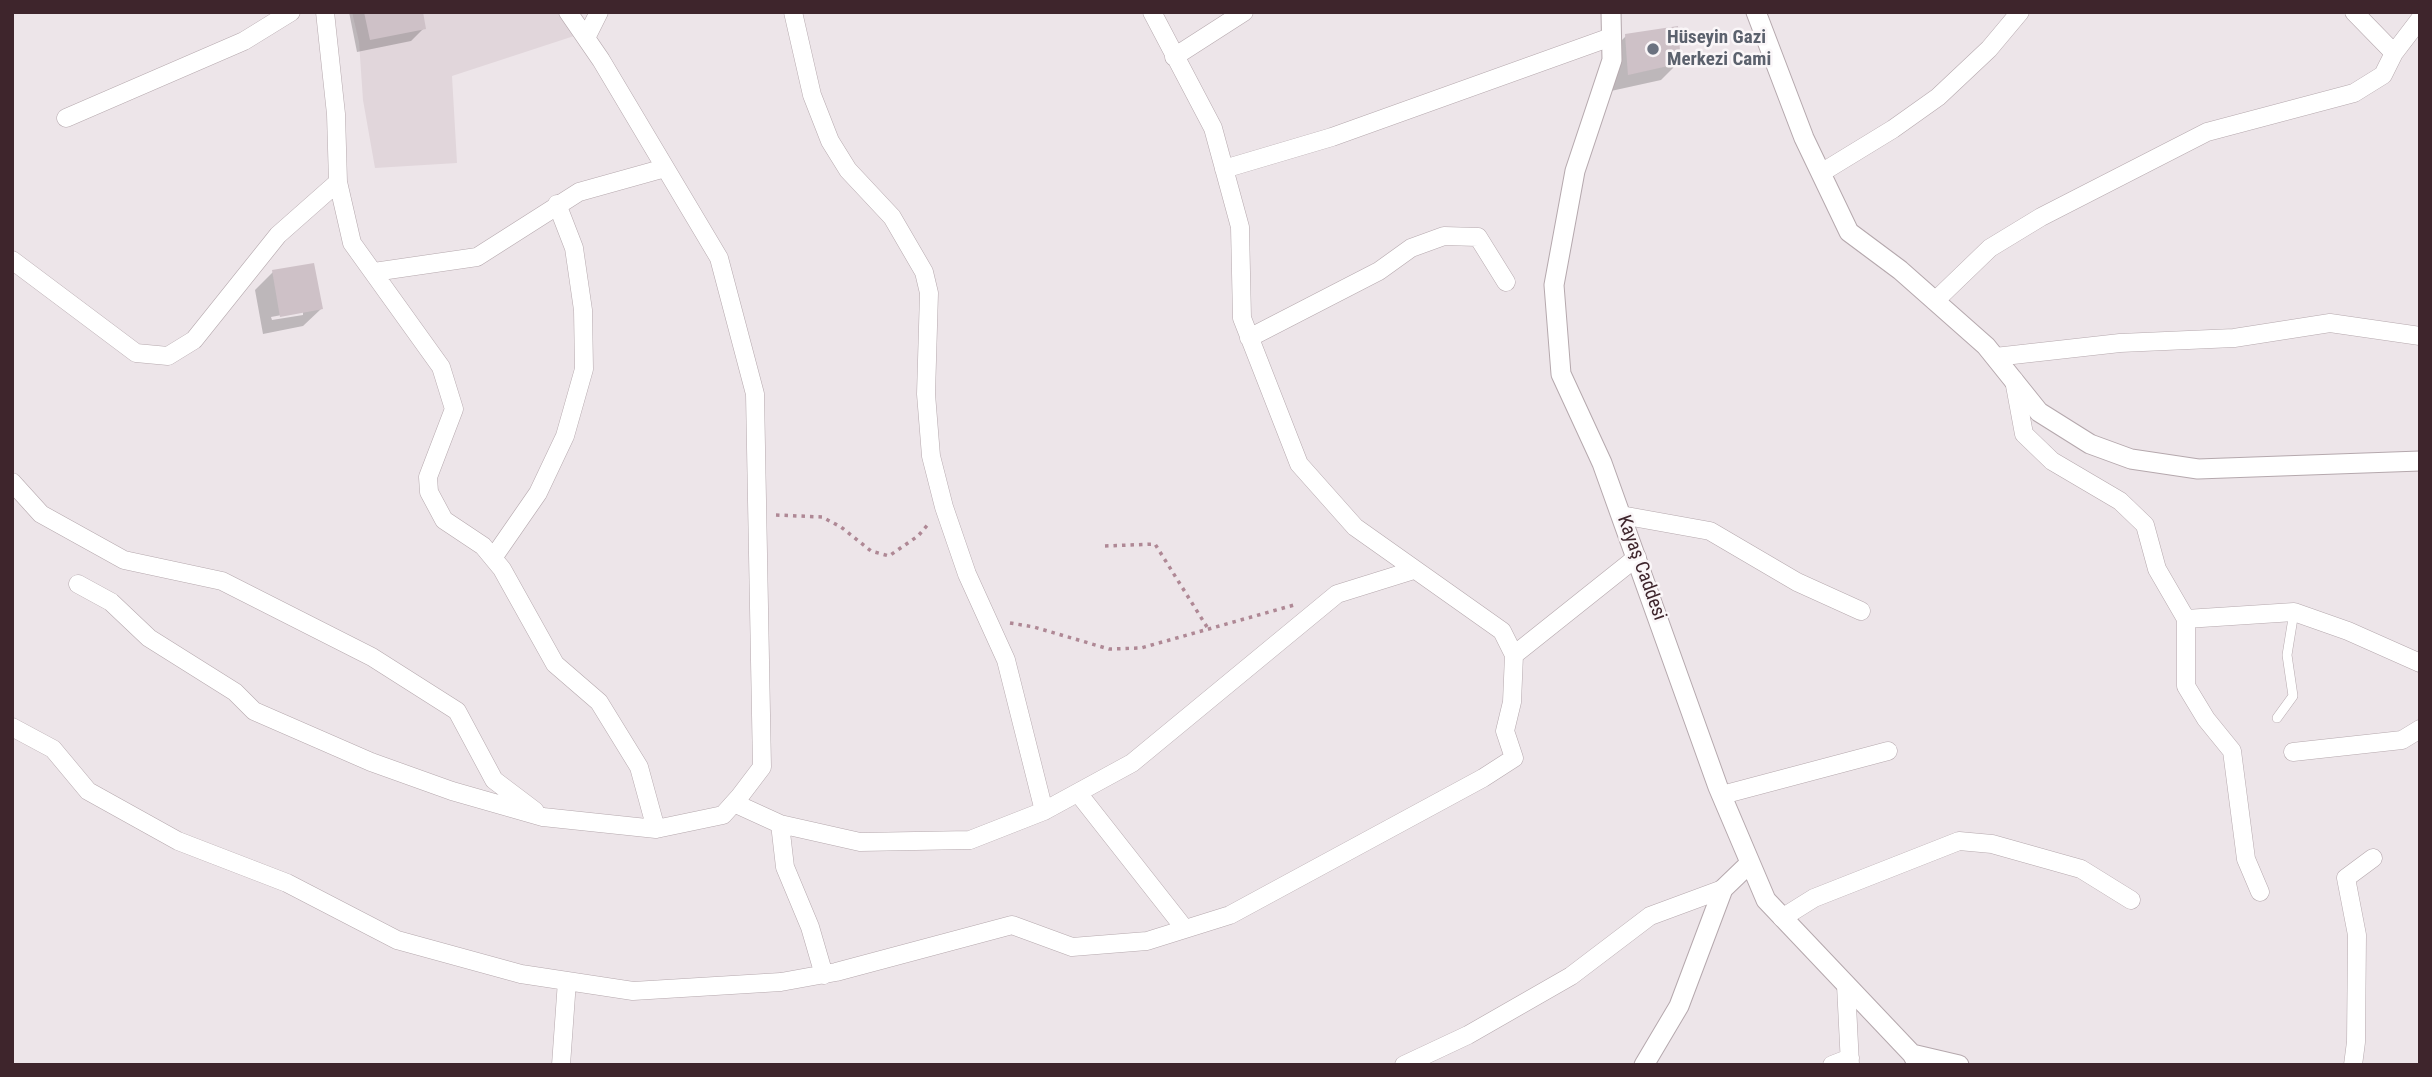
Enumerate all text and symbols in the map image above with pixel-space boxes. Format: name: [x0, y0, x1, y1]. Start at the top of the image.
place label: Hüseyin Gazi Merkezi Cami: [1667, 27, 1771, 71]
marker: Hüseyin Gazi Merkezi Cami: [1645, 41, 1661, 57]
street label: Kayaş Caddesi: [1611, 512, 1671, 624]

